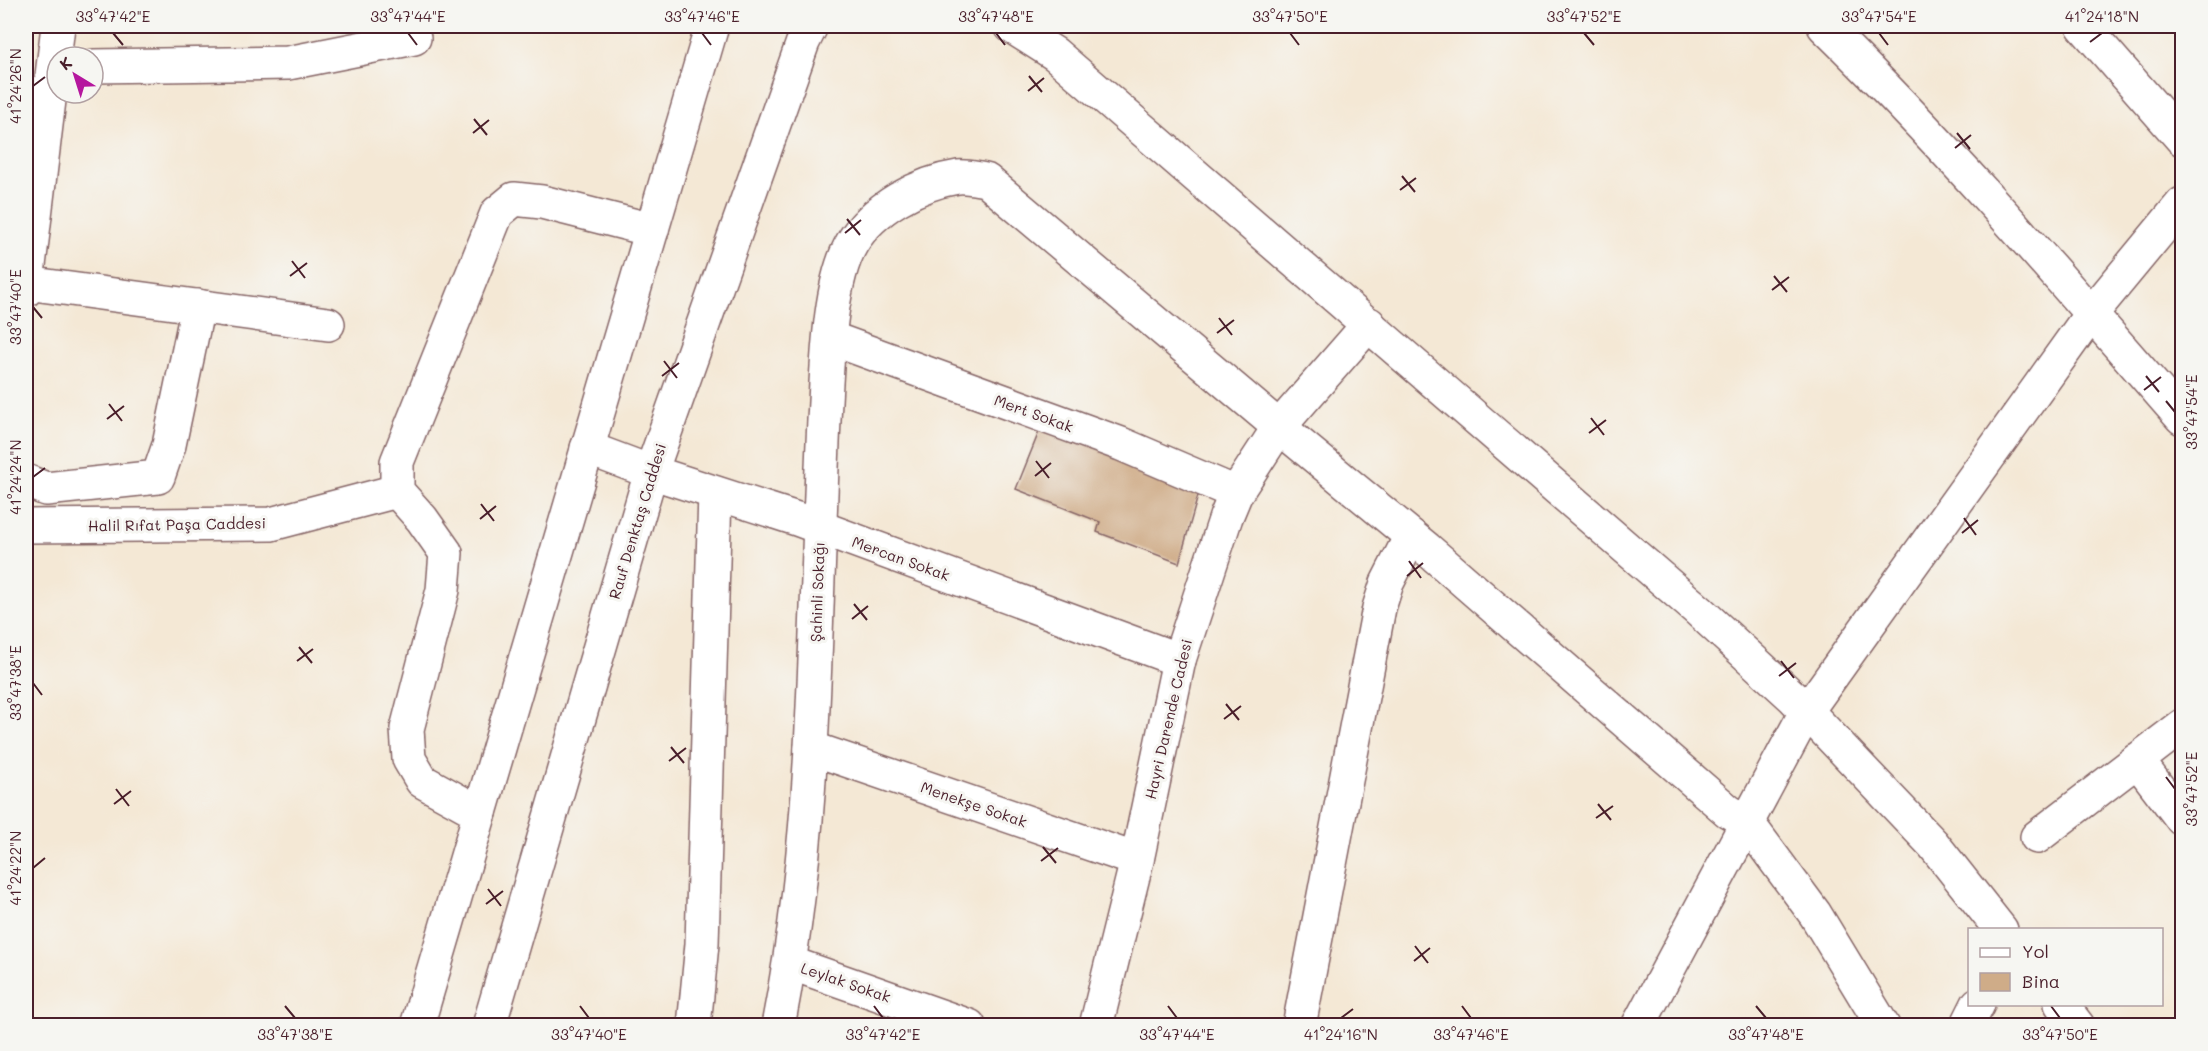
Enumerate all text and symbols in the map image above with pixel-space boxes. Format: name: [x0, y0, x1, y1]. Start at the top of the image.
text: 33°47'42"E: [76, 6, 151, 26]
text: 33°47'44"E: [370, 6, 446, 26]
text: 33°47'46"E: [664, 6, 740, 26]
text: 33°47'48"E: [958, 6, 1034, 26]
text: 33°47'50"E: [1252, 6, 1328, 26]
text: 33°47'52"E: [1547, 6, 1622, 26]
text: 33°47'54"E: [1841, 6, 1917, 26]
text: 41°24'18"N: [2065, 6, 2139, 26]
north arrow: [45, 45, 105, 105]
text: 41°24'26"N: [5, 48, 25, 124]
text: K: [55, 51, 76, 74]
text: 33°47'40"E: [5, 269, 25, 345]
text: 33°47'54"E: [2181, 374, 2201, 450]
street label: Mert Sokak: [992, 389, 1076, 437]
text: 41°24'24"N: [5, 439, 25, 515]
street label: Rauf Denktaş Caddesi: [604, 441, 670, 601]
street label: Halil Rıfat Paşa Caddesi: [88, 512, 266, 536]
street label: Mercan Sokak: [849, 531, 953, 585]
street label: Şahinli Sokağı: [805, 541, 829, 643]
street label: Hayri Darende Cadesi: [1140, 637, 1196, 801]
text: 33°47'38"E: [5, 645, 25, 721]
text: 33°47'52"E: [2181, 751, 2201, 826]
street label: Menekşe Sokak: [918, 776, 1030, 832]
text: 41°24'22"N: [5, 831, 25, 905]
legend: [1968, 928, 2163, 1006]
text: Yol: [2022, 939, 2049, 963]
street label: Leylak Sokak: [799, 957, 893, 1007]
text: Bina: [2022, 969, 2060, 993]
text: 33°47'38"E: [257, 1024, 333, 1044]
text: 33°47'40"E: [551, 1024, 627, 1044]
text: 33°47'42"E: [846, 1024, 921, 1044]
text: 33°47'44"E: [1139, 1024, 1215, 1044]
text: 41°24'16"N: [1304, 1024, 1378, 1044]
text: 33°47'46"E: [1433, 1024, 1509, 1044]
text: 33°47'48"E: [1728, 1024, 1804, 1044]
text: 33°47'50"E: [2022, 1024, 2098, 1044]

